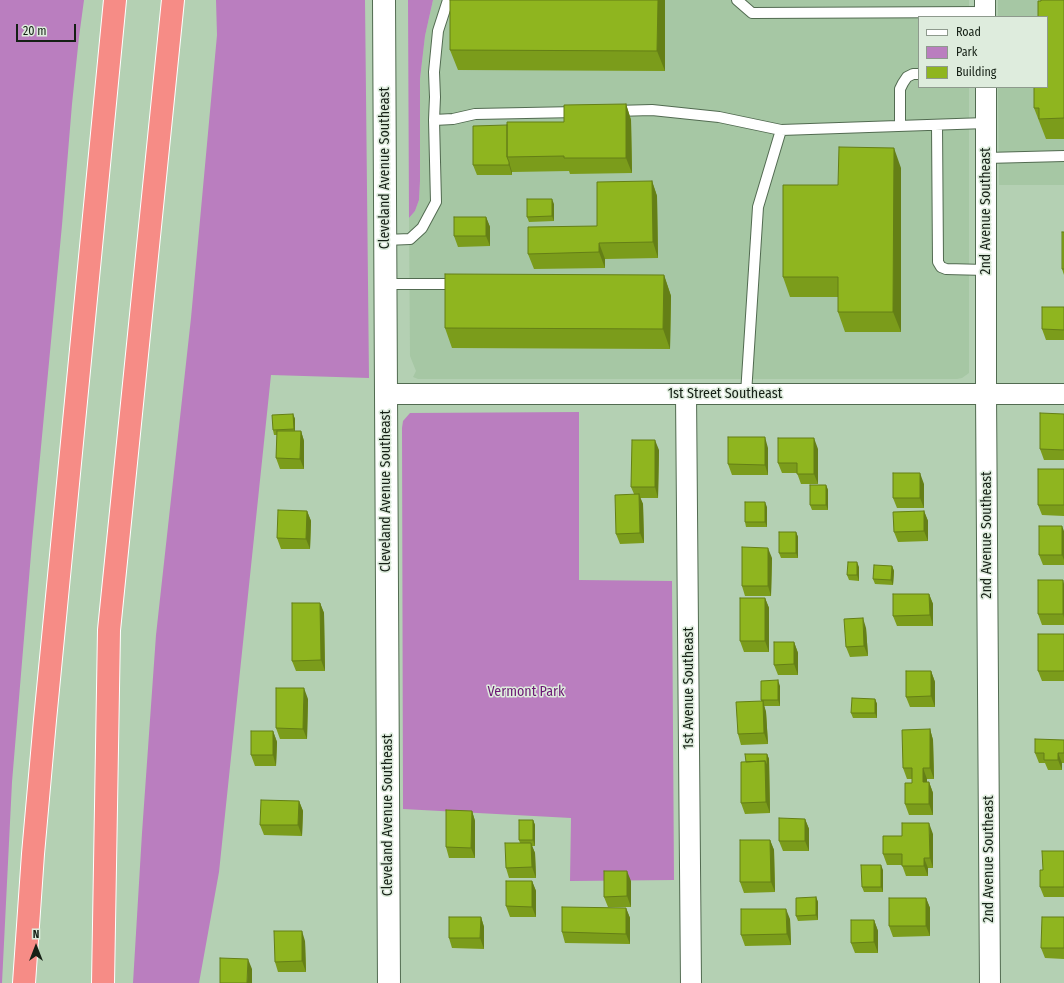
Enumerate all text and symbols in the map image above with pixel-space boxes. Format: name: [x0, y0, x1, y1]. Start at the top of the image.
scale bar: [18, 16, 78, 42]
legend: [918, 16, 1048, 88]
text: 20 m: [23, 24, 47, 38]
text: Road: [956, 25, 981, 39]
text: Park: [956, 45, 977, 59]
text: Building: [956, 65, 996, 79]
street label: Cleveland Avenue Southeast: [377, 87, 393, 249]
street label: 2nd Avenue Southeast: [978, 147, 994, 275]
street label: 1st Street Southeast: [668, 386, 782, 402]
street label: Cleveland Avenue Southeast: [378, 410, 394, 572]
street label: 2nd Avenue Southeast: [979, 471, 995, 599]
street label: 1st Avenue Southeast: [681, 627, 697, 749]
park label: Vermont Park: [488, 684, 564, 700]
street label: Cleveland Avenue Southeast: [380, 734, 396, 896]
street label: 2nd Avenue Southeast: [981, 795, 997, 923]
north arrow: [16, 927, 56, 967]
text: N: [33, 928, 39, 941]

